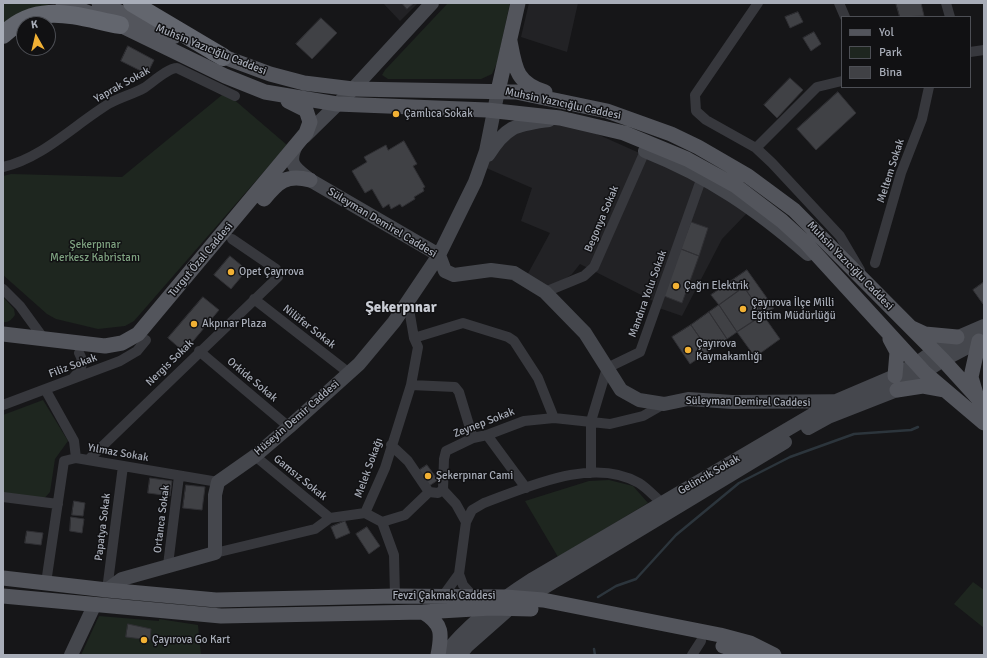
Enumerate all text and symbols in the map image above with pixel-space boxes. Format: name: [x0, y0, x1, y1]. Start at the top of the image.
north arrow: [16, 16, 56, 56]
legend: [841, 16, 971, 88]
text: K: [30, 18, 39, 32]
street label: Muhsin Yazıcığlu Caddesi: [154, 22, 268, 78]
text: Yol: [879, 25, 894, 40]
text: Park: [879, 45, 902, 60]
street label: Yaprak Sokak: [92, 64, 152, 106]
text: Bina: [879, 65, 902, 80]
street label: Muhsin Yazıcığlu Caddesi: [504, 85, 622, 123]
place label: Çamlıca Sokak: [404, 107, 473, 121]
marker: Çamlıca Sokak: [391, 109, 401, 119]
street label: Meltem Sokak: [874, 137, 908, 205]
street label: Begonya Sokak: [582, 184, 622, 254]
street label: Süleyman Demirel Caddesi: [325, 185, 439, 261]
street label: Muhsin Yazıcığlu Caddesi: [804, 219, 896, 313]
street label: Turgut Özal Caddesi: [166, 220, 236, 300]
park label: Şekerpınar Merkesz Kabristanı: [50, 238, 140, 264]
street label: Mandıra Yolu Sokak: [626, 249, 670, 339]
place label: Opet Çayırova: [239, 265, 304, 279]
marker: Opet Çayırova: [226, 267, 236, 277]
place label: Çağrı Elektrik: [684, 279, 748, 293]
marker: Çağrı Elektrik: [671, 281, 681, 291]
place label: Çayırova İlçe Milli Eğitim Müdürlüğü: [751, 296, 836, 322]
district label: Şekerpınar: [365, 299, 437, 317]
street label: Nilüfer Sokak: [280, 302, 338, 352]
marker: Çayırova İlçe Milli Eğitim Müdürlüğü: [738, 304, 748, 314]
place label: Akpınar Plaza: [202, 317, 267, 331]
marker: Akpınar Plaza: [189, 319, 199, 329]
street label: Nergis Sokak: [143, 337, 197, 389]
place label: Çayırova Kaymakamlığı: [696, 337, 762, 363]
marker: Çayırova Kaymakamlığı: [683, 345, 693, 355]
street label: Filiz Sokak: [47, 351, 99, 381]
street label: Orkide Sokak: [224, 355, 280, 405]
street label: Hüseyin Demir Caddesi: [252, 378, 342, 458]
street label: Süleyman Demirel Caddesi: [685, 394, 811, 410]
street label: Zeynep Sokak: [451, 405, 517, 441]
street label: Melek Sokağı: [352, 436, 386, 500]
street label: Yılmaz Sokak: [87, 441, 149, 465]
street label: Gamsız Sokak: [271, 452, 329, 504]
street label: Gelincik Sokak: [676, 452, 742, 498]
place label: Şekerpınar Cami: [436, 469, 513, 483]
marker: Şekerpınar Cami: [423, 471, 433, 481]
street label: Ortanca Sokak: [151, 484, 173, 554]
street label: Papatya Sokak: [92, 492, 114, 562]
street label: Fevzi Çakmak Caddesi: [392, 589, 496, 603]
place label: Çayırova Go Kart: [152, 633, 230, 647]
marker: Çayırova Go Kart: [139, 635, 149, 645]

